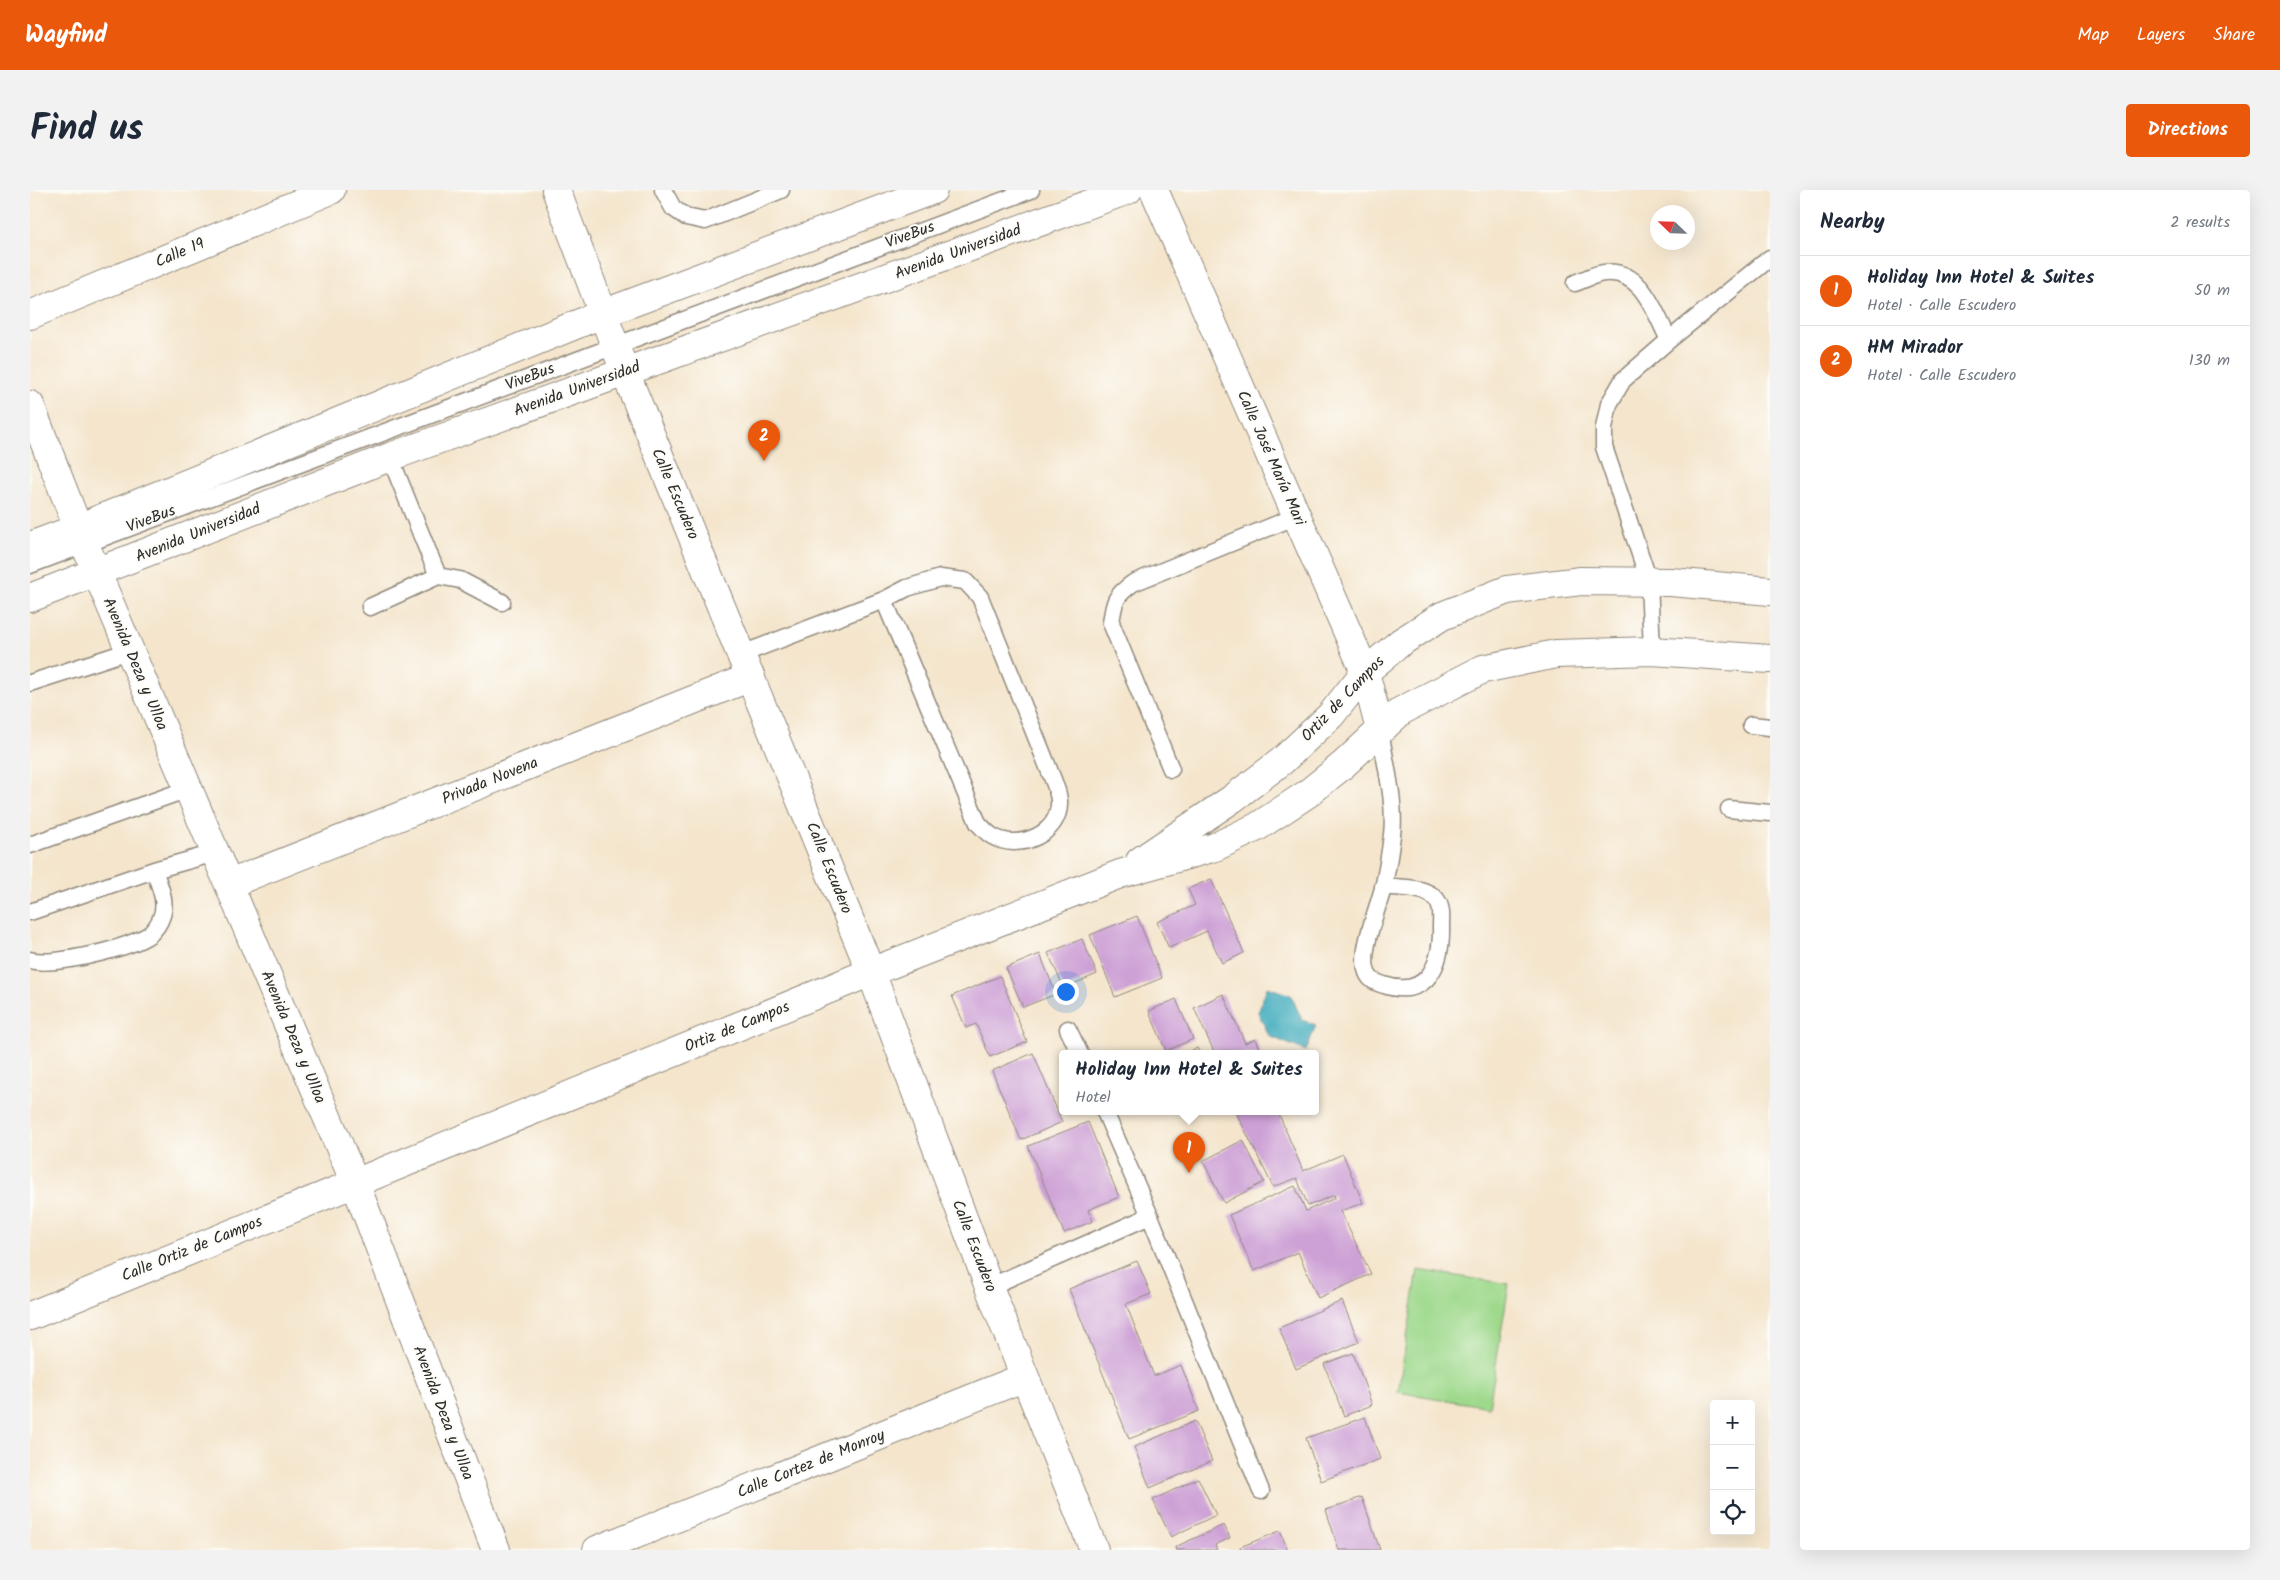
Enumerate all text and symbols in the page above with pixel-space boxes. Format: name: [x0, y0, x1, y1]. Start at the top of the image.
text: Wayfind: [25, 16, 107, 55]
text: Map: [2078, 21, 2109, 50]
text: Layers: [2137, 21, 2185, 50]
text: Share: [2213, 21, 2255, 50]
text: Find us: [30, 102, 143, 158]
button: Directions: [2126, 104, 2250, 157]
north arrow: [1650, 205, 1695, 250]
text: Nearby: [1820, 206, 1885, 239]
text: 2 results: [2170, 210, 2230, 235]
street label: ViveBus: [882, 214, 938, 255]
street label: Avenida Universidad: [891, 217, 1026, 287]
street label: Calle 19: [151, 231, 209, 275]
text: Holiday Inn Hotel & Suites: [1867, 263, 2094, 293]
text: 1: [1834, 278, 1838, 303]
text: 50 m: [2194, 278, 2230, 303]
text: Hotel · Calle Escudero: [1867, 293, 2016, 318]
text: HM Mirador: [1867, 333, 1963, 363]
text: 2: [1831, 348, 1841, 373]
text: 130 m: [2189, 348, 2230, 373]
street label: Avenida Universidad: [510, 354, 645, 424]
street label: ViveBus: [502, 356, 558, 398]
text: Hotel · Calle Escudero: [1867, 363, 2016, 388]
street label: Calle José María Mari: [1230, 386, 1313, 531]
pin: 2: [748, 420, 780, 461]
street label: Calle Escudero: [644, 444, 706, 544]
street label: Avenida Universidad: [132, 496, 265, 570]
street label: ViveBus: [123, 498, 179, 540]
street label: Avenida Deza y Ulloa: [96, 594, 174, 734]
street label: Ortiz de Campos: [1295, 650, 1391, 748]
street label: Privada Novena: [438, 750, 542, 812]
street label: Calle Escudero: [799, 818, 859, 918]
street label: Avenida Deza y Ulloa: [254, 967, 332, 1107]
your location: [1053, 979, 1079, 1005]
street label: Ortiz de Campos: [681, 994, 794, 1060]
popup: [1059, 1050, 1319, 1115]
text: Holiday Inn Hotel & Suites: [1075, 1055, 1303, 1085]
text: Hotel: [1075, 1085, 1111, 1110]
pin: 1: [1173, 1132, 1205, 1173]
street label: Calle Escudero: [945, 1196, 1003, 1296]
street label: Calle Ortiz de Campos: [118, 1209, 266, 1289]
street label: Avenida Deza y Ulloa: [406, 1342, 480, 1484]
map controls: [1710, 1400, 1755, 1535]
button: +: [1710, 1400, 1755, 1445]
street label: Calle Cortez de Monroy: [733, 1423, 889, 1505]
button: −: [1710, 1445, 1755, 1490]
button: locate: [1710, 1490, 1755, 1535]

